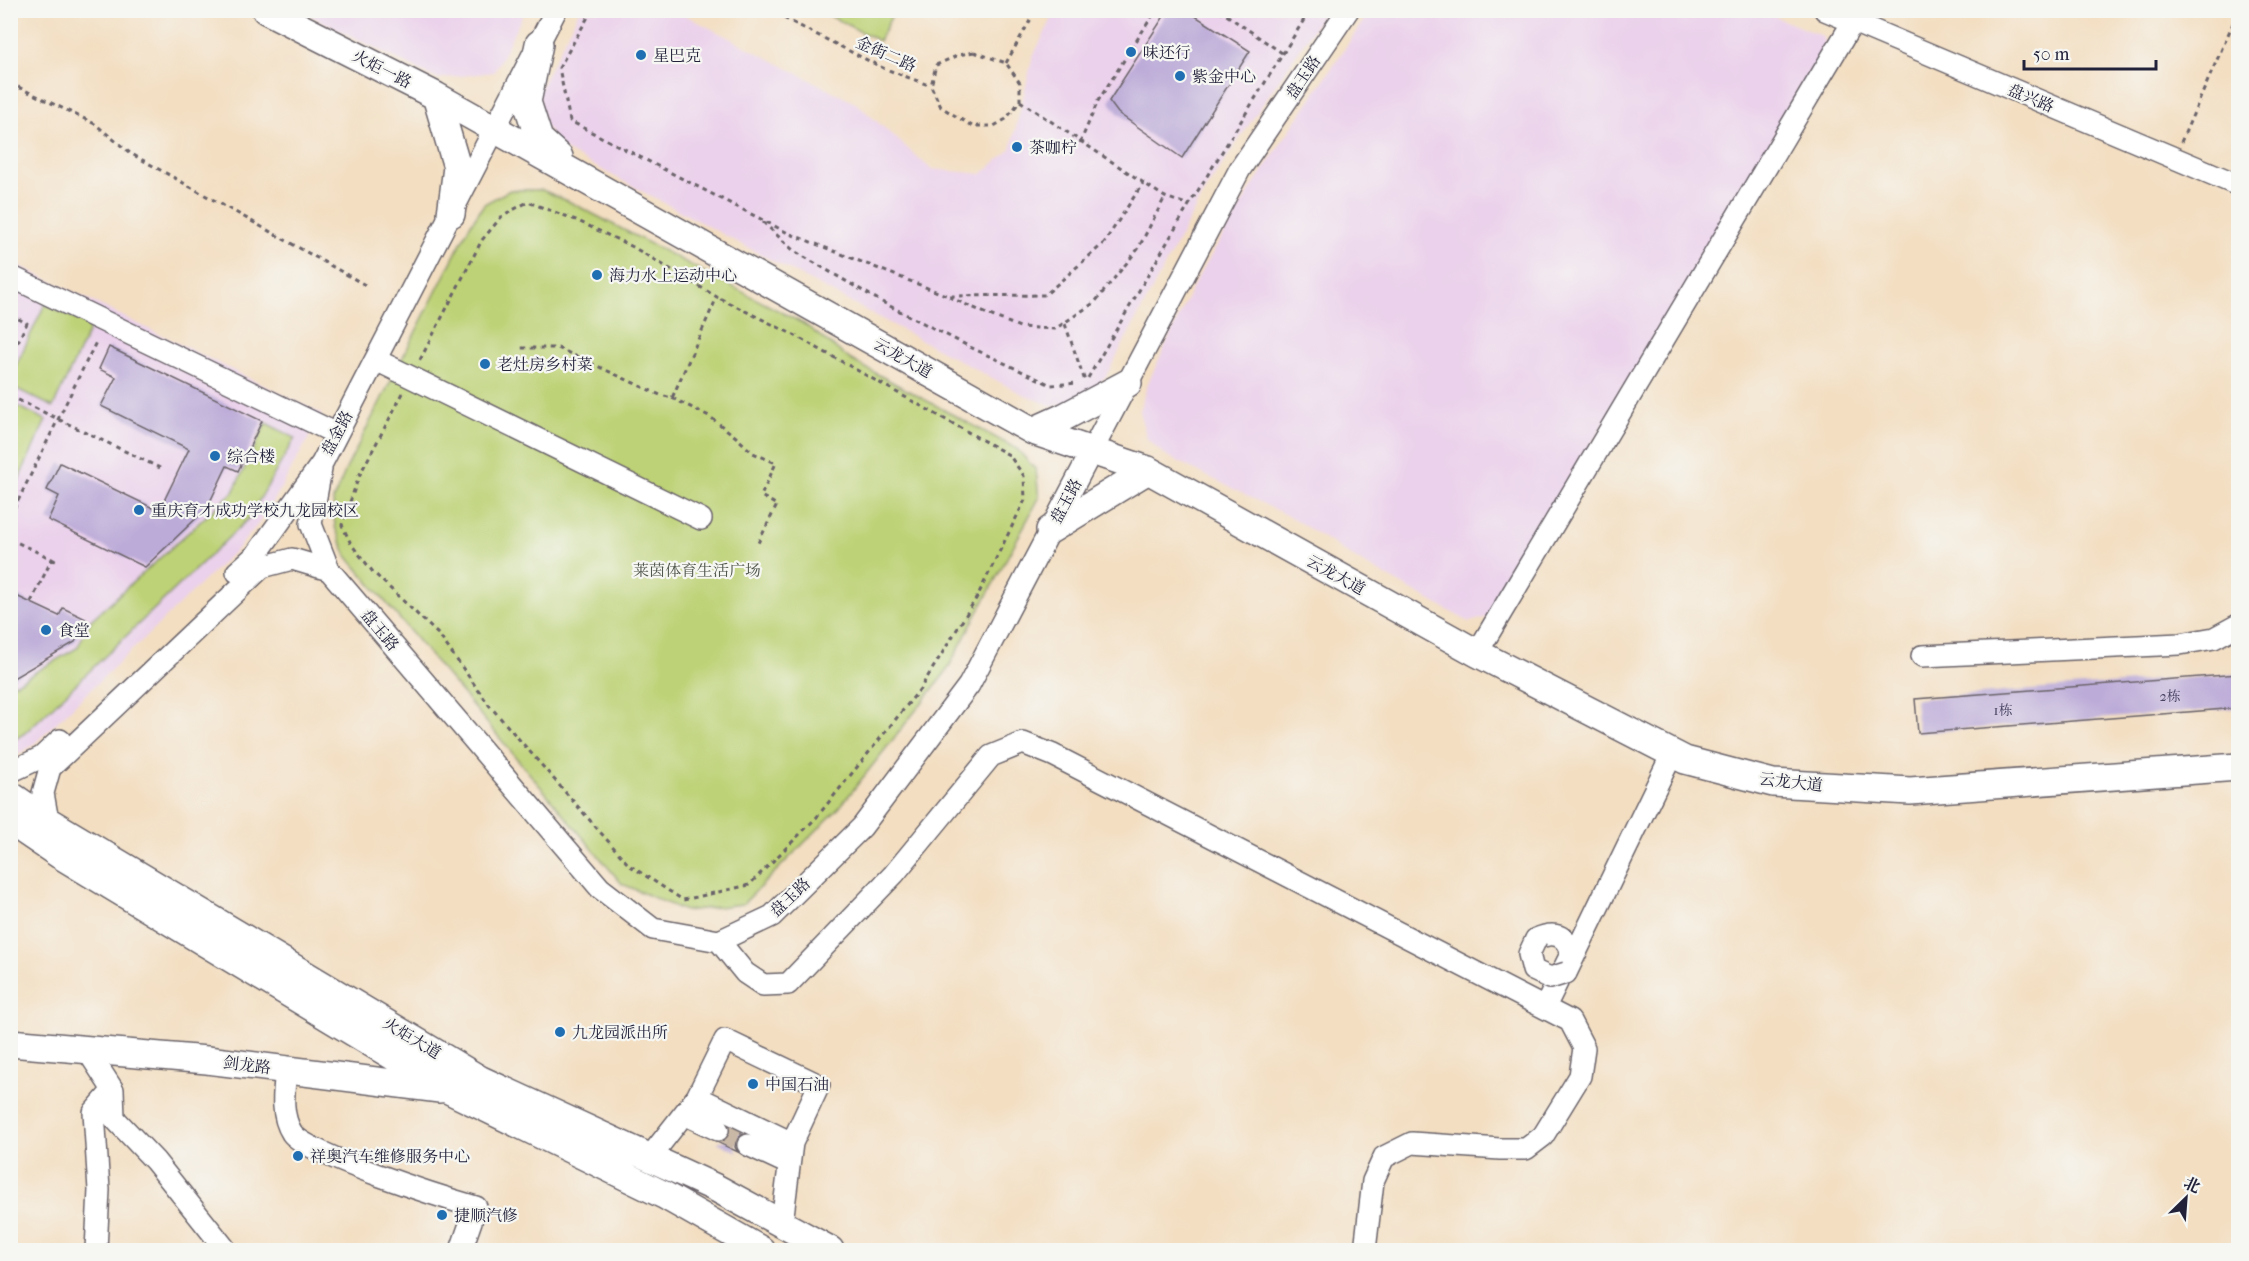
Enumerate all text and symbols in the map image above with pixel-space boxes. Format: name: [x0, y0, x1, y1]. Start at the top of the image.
street label: 金街二路: [853, 32, 919, 76]
scale bar: [2024, 33, 2156, 71]
place label: 味还行: [1143, 43, 1191, 62]
text: 50 m: [2033, 44, 2070, 65]
marker: 味还行: [1124, 45, 1138, 59]
street label: 火炬一路: [349, 46, 415, 92]
place label: 星巴克: [653, 46, 701, 65]
marker: 星巴克: [634, 48, 648, 62]
street label: 盘玉路: [1282, 52, 1324, 102]
place label: 紫金中心: [1192, 67, 1256, 86]
marker: 紫金中心: [1173, 69, 1187, 83]
street label: 盘兴路: [2005, 80, 2057, 116]
place label: 茶咖柠: [1029, 138, 1077, 157]
marker: 茶咖柠: [1010, 140, 1024, 154]
place label: 海力水上运动中心: [609, 266, 737, 285]
marker: 海力水上运动中心: [590, 268, 604, 282]
street label: 云龙大道: [870, 334, 936, 382]
place label: 老灶房乡村菜: [497, 355, 593, 374]
marker: 老灶房乡村菜: [478, 357, 492, 371]
street label: 盘金路: [317, 407, 357, 459]
place label: 综合楼: [227, 447, 275, 466]
marker: 综合楼: [208, 449, 222, 463]
street label: 盘玉路: [1046, 475, 1086, 527]
place label: 重庆育才成功学校九龙园校区: [151, 501, 359, 520]
marker: 重庆育才成功学校九龙园校区: [132, 503, 146, 517]
street label: 云龙大道: [1303, 551, 1369, 599]
park label: 莱茵体育生活广场: [633, 561, 761, 580]
street label: 盘玉路: [357, 606, 403, 654]
place label: 食堂: [58, 621, 90, 640]
marker: 食堂: [39, 623, 53, 637]
house number: 2栋: [2159, 688, 2181, 705]
house number: 1栋: [1994, 702, 2013, 719]
street label: 云龙大道: [1758, 769, 1824, 795]
street label: 盘玉路: [766, 874, 814, 920]
street label: 火炬大道: [380, 1013, 444, 1063]
place label: 九龙园派出所: [572, 1023, 668, 1042]
marker: 九龙园派出所: [553, 1025, 567, 1039]
street label: 剑龙路: [222, 1053, 272, 1077]
place label: 中国石油: [765, 1075, 829, 1094]
marker: 中国石油: [746, 1077, 760, 1091]
place label: 祥奥汽车维修服务中心: [310, 1147, 470, 1166]
marker: 祥奥汽车维修服务中心: [291, 1149, 305, 1163]
north arrow: [2156, 1168, 2216, 1228]
text: 北: [2181, 1173, 2203, 1197]
place label: 捷顺汽修: [454, 1206, 518, 1225]
marker: 捷顺汽修: [435, 1208, 449, 1222]

